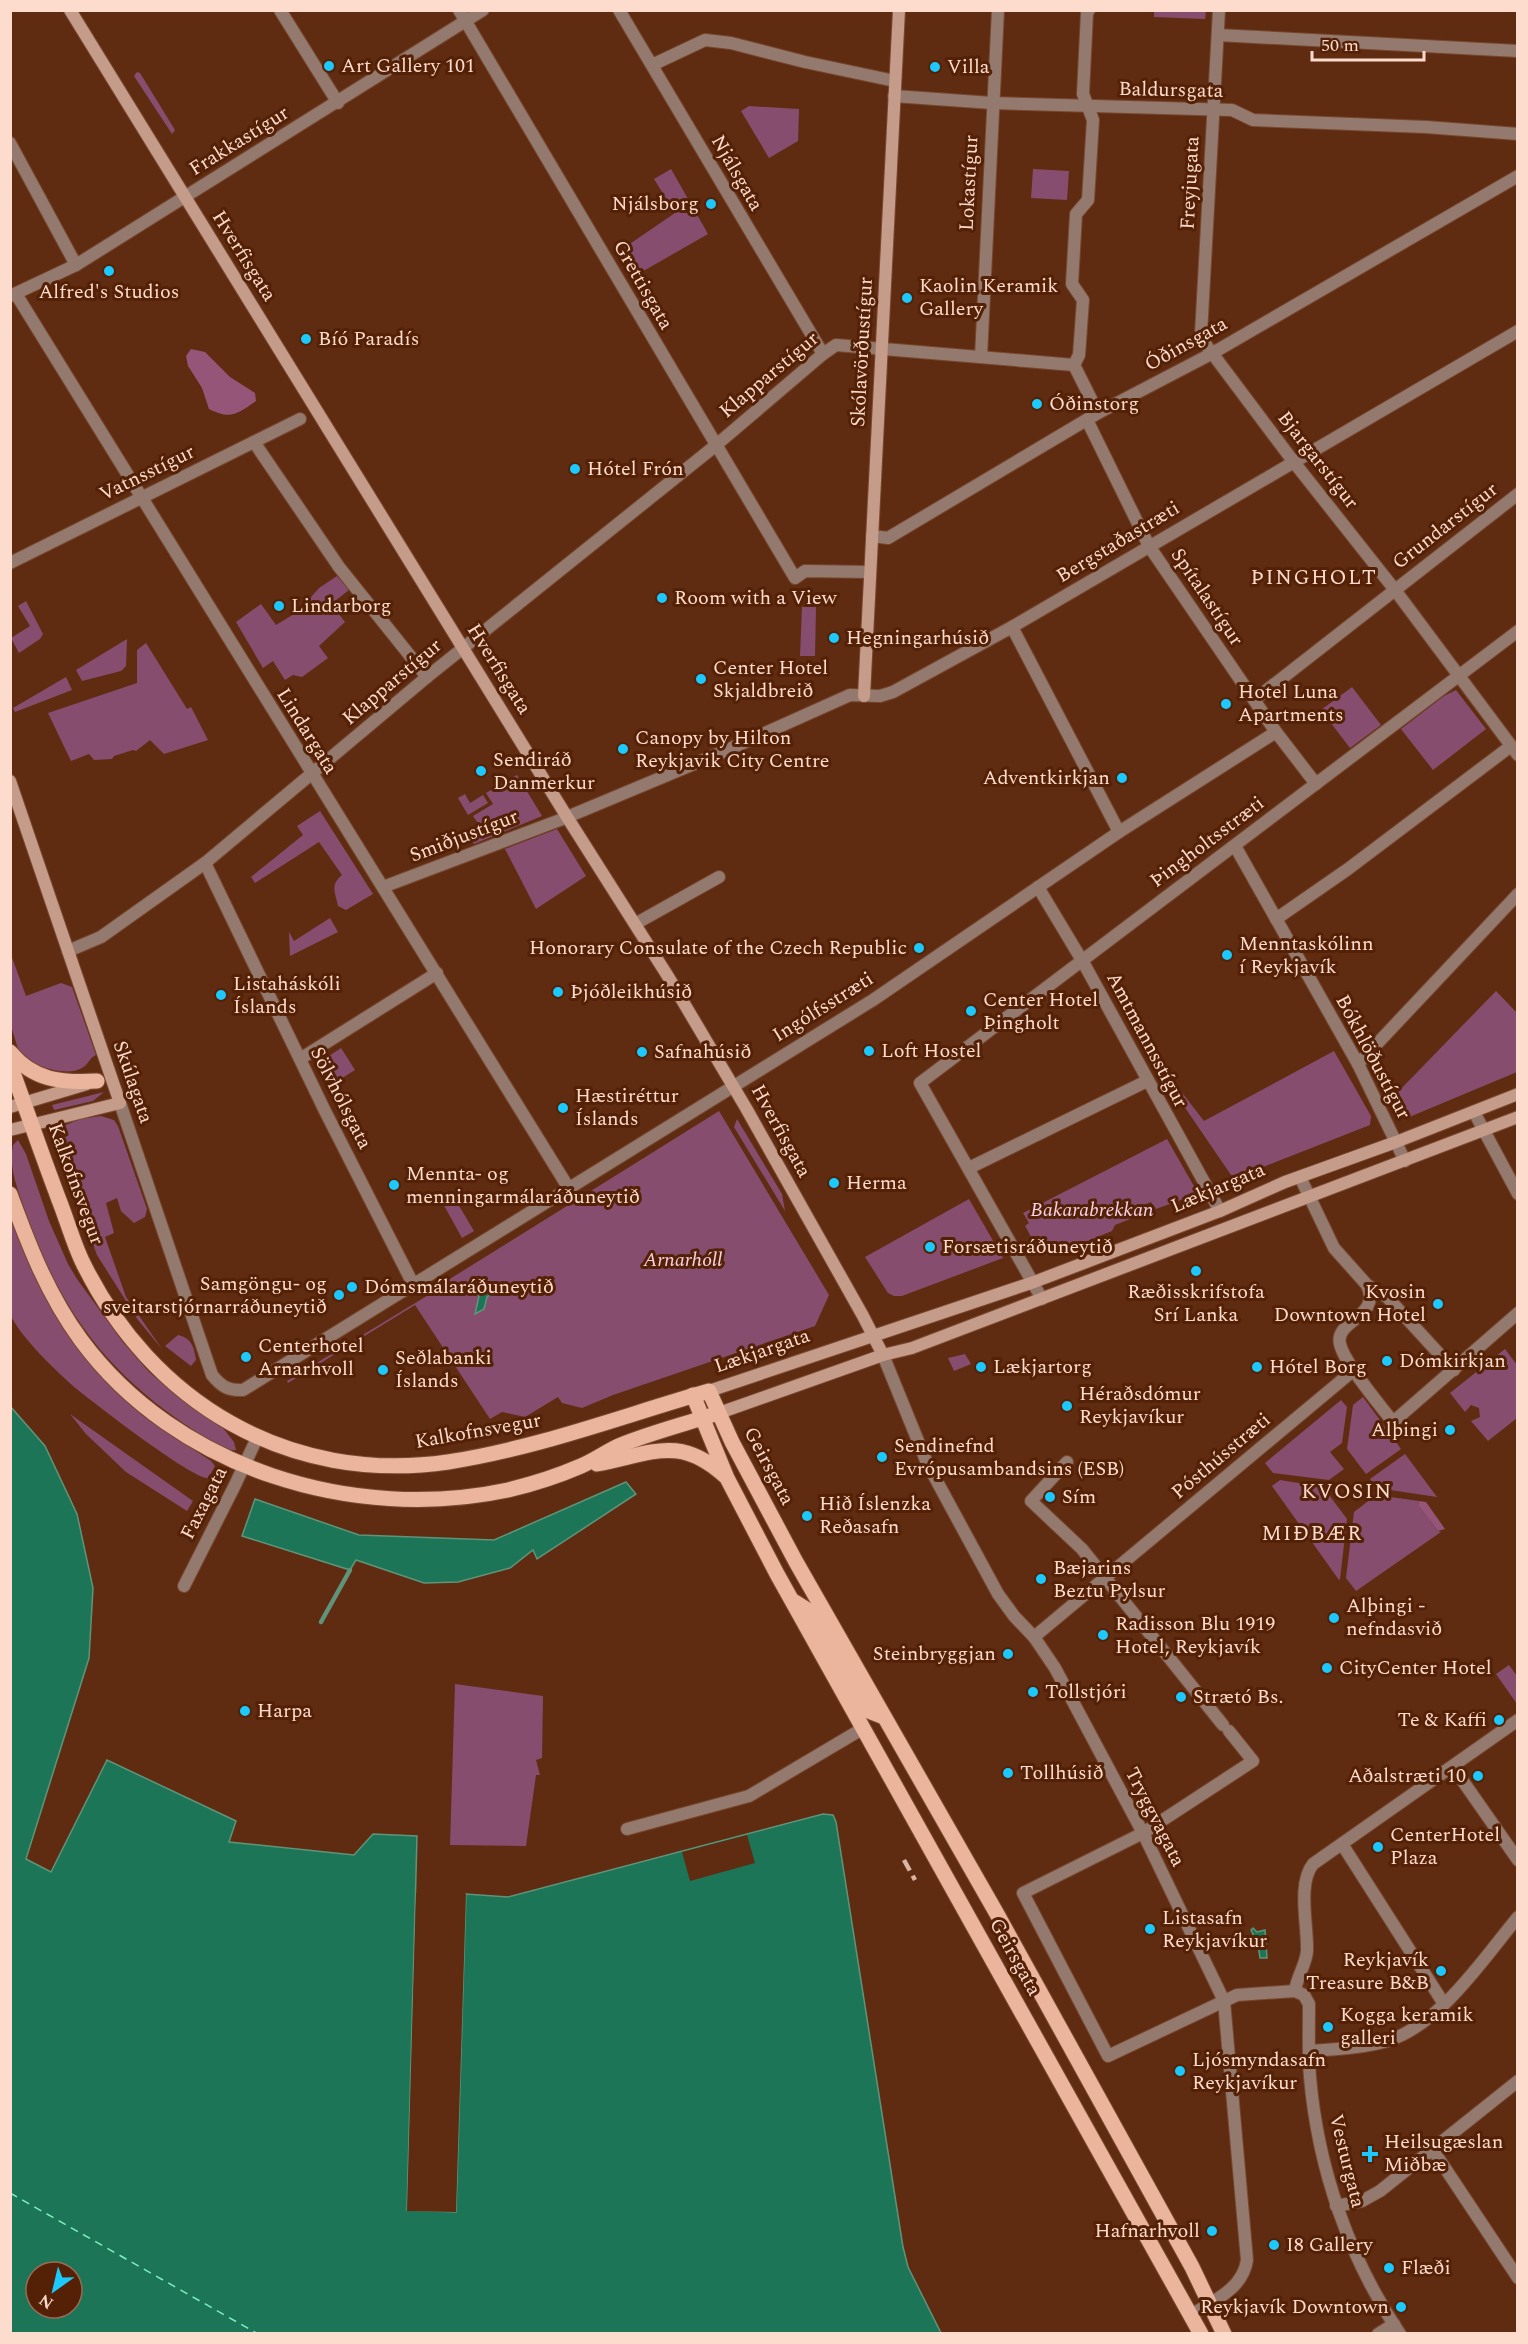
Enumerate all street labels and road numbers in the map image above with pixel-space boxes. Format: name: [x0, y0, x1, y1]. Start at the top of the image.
street label: Baldursgata: [1118, 74, 1224, 106]
street label: Frakkastígur: [183, 98, 295, 184]
street label: Njálsgata: [703, 129, 771, 217]
street label: Lokastígur: [952, 134, 986, 232]
street label: Freyjugata: [1173, 135, 1207, 231]
street label: Hverfisgata: [204, 205, 284, 308]
street label: Grettisgata: [605, 235, 681, 336]
street label: Skólavörðustígur: [843, 276, 881, 428]
street label: Óðinsgata: [1139, 309, 1233, 379]
street label: Klapparstígur: [713, 324, 825, 426]
street label: Bjargarstígur: [1270, 404, 1366, 516]
street label: Vatnsstígur: [94, 437, 200, 509]
street label: Grundarstígur: [1386, 475, 1504, 577]
street label: Bergstaðastræti: [1050, 493, 1186, 591]
street label: Spítalastígur: [1163, 542, 1251, 652]
street label: Hverfisgata: [459, 618, 539, 721]
street label: Klapparstígur: [336, 631, 448, 733]
street label: Lindargata: [269, 682, 345, 780]
street label: Þingholtsstræti: [1143, 789, 1271, 895]
street label: Smiðjustígur: [405, 802, 523, 870]
street label: Ingólfsstræti: [767, 964, 879, 1050]
street label: Amtmannsstígur: [1099, 967, 1195, 1113]
street label: Bókhlöðustígur: [1327, 989, 1419, 1125]
street label: Skúlagata: [105, 1037, 161, 1128]
street label: Sölvhólsgata: [302, 1042, 380, 1155]
street label: Hverfisgata: [743, 1079, 819, 1183]
street label: Kalkofnsvegur: [40, 1119, 112, 1249]
street label: Lækjargata: [1166, 1155, 1270, 1221]
street label: Lækjargata: [710, 1321, 814, 1381]
street label: Kalkofnsvegur: [413, 1405, 543, 1457]
street label: Pósthússtræti: [1165, 1405, 1277, 1507]
street label: Geirsgata: [736, 1421, 802, 1511]
street label: Faxagata: [173, 1461, 235, 1545]
street label: Tryggvagata: [1117, 1762, 1193, 1872]
street label: Geirsgata: [981, 1913, 1049, 2002]
street label: Vesturgata: [1321, 2111, 1373, 2211]

